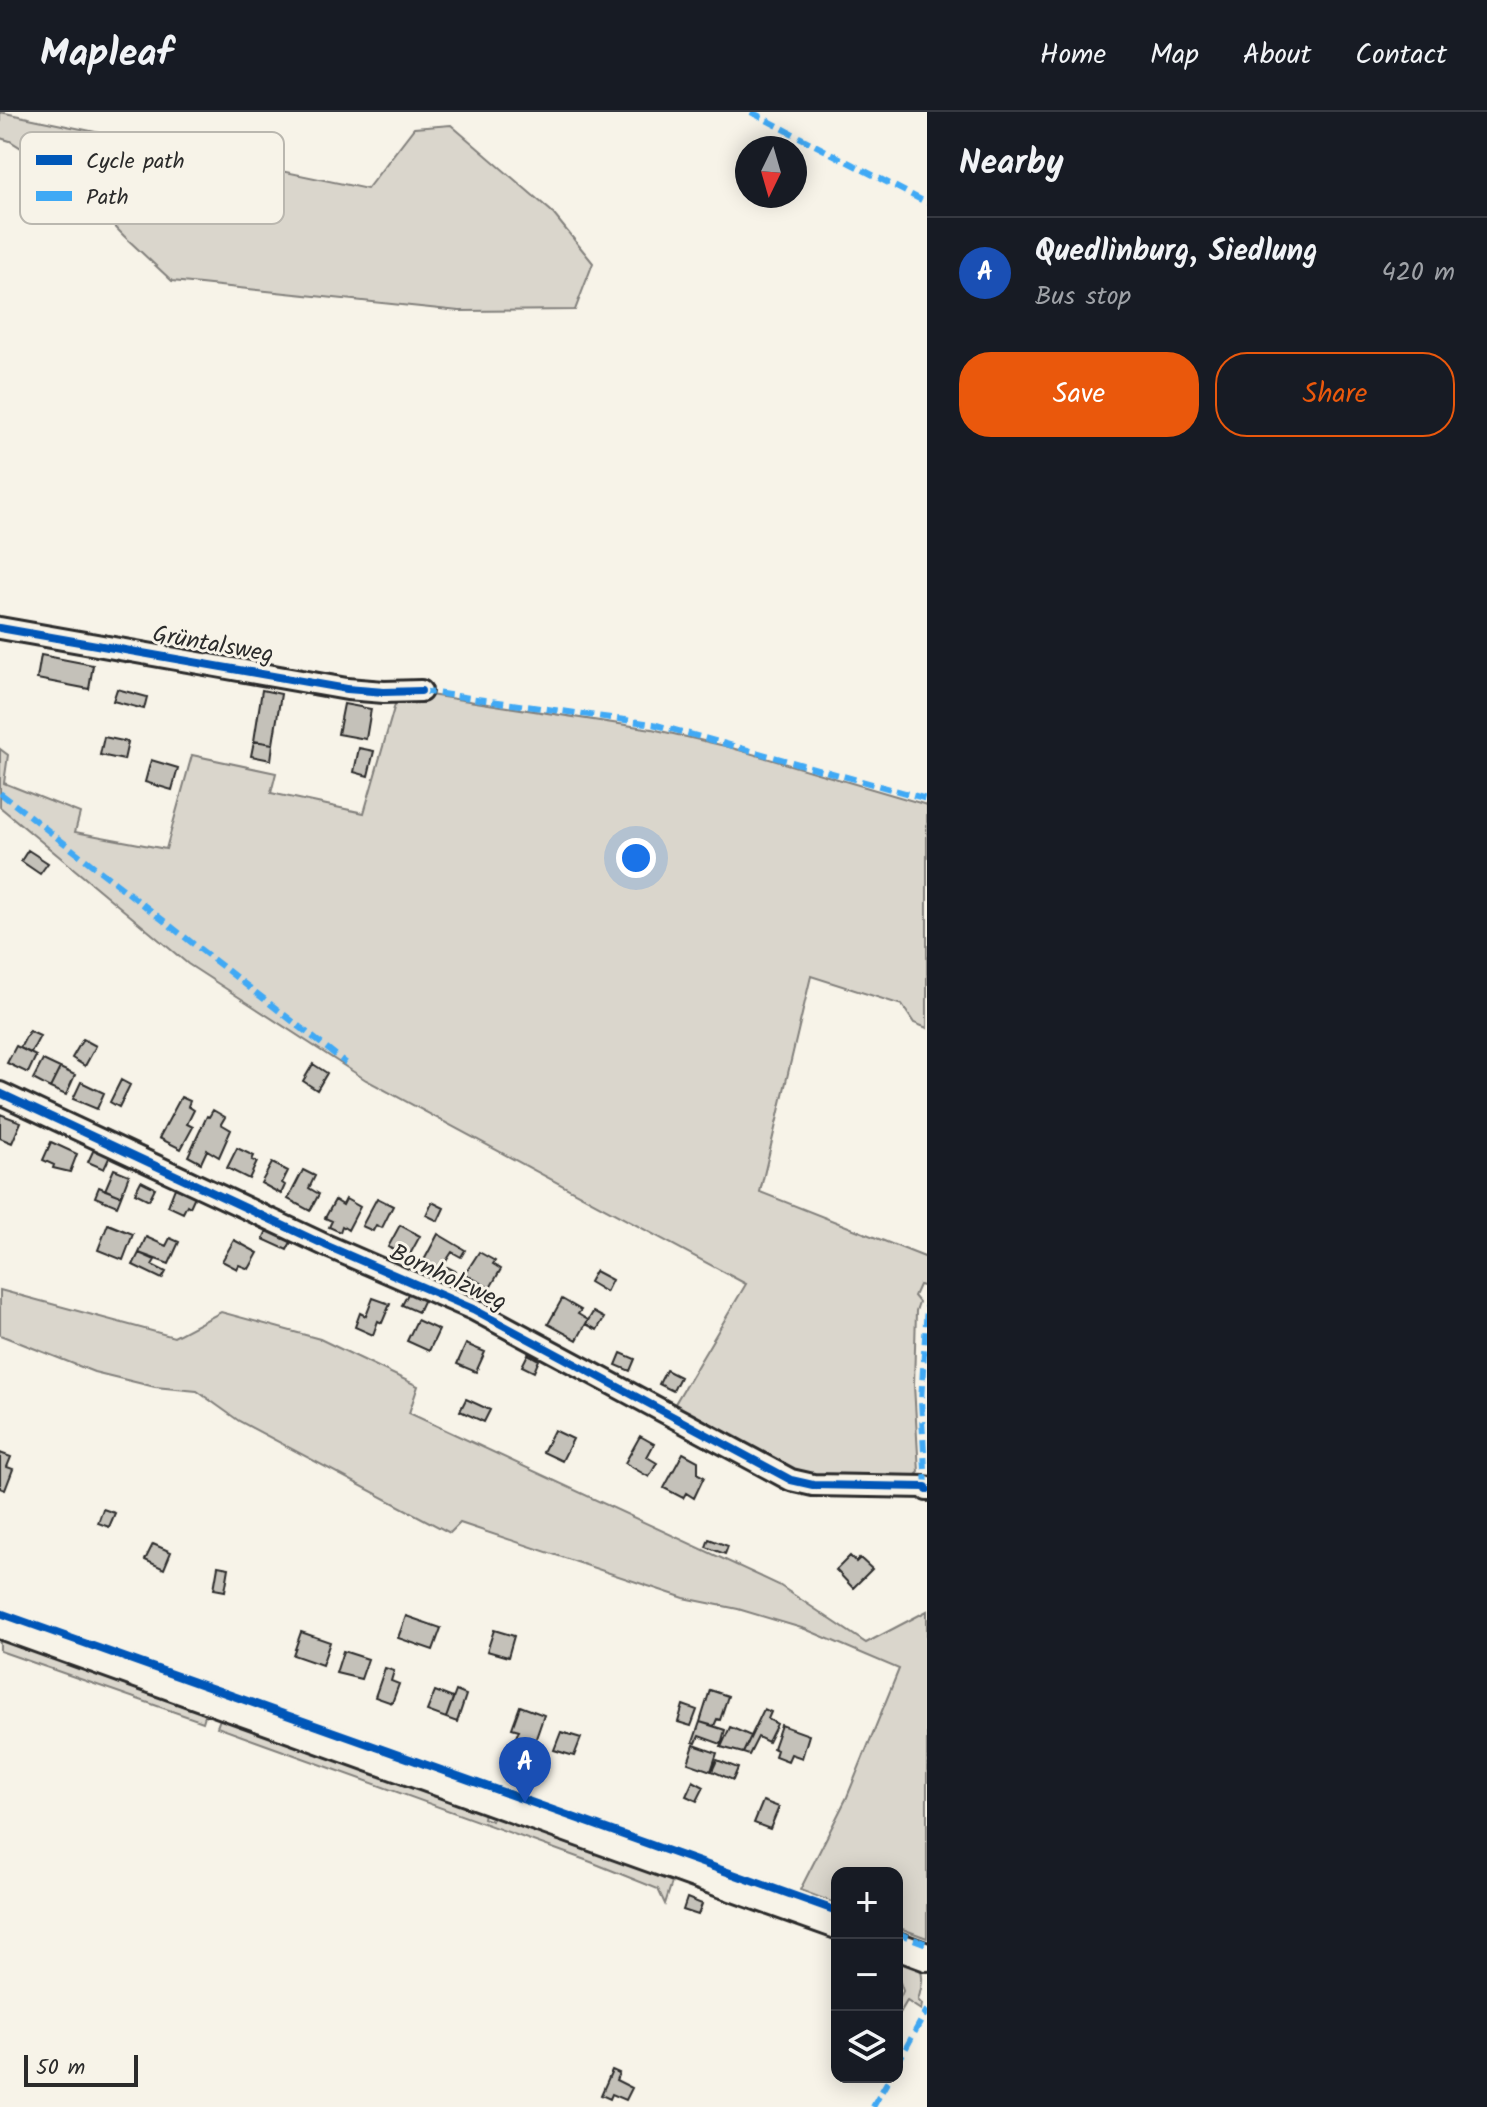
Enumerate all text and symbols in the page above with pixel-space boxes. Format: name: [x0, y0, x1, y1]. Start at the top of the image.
text: Mapleaf: [40, 25, 173, 85]
text: Home: [1040, 33, 1106, 78]
text: Map: [1150, 33, 1199, 78]
text: About: [1243, 33, 1311, 78]
text: Contact: [1355, 33, 1447, 78]
legend: [20, 132, 284, 224]
north arrow: [735, 136, 807, 208]
text: Nearby: [959, 137, 1064, 191]
text: Cycle path: [86, 145, 185, 180]
text: Path: [86, 181, 129, 216]
text: Quedlinburg, Siedlung: [1035, 228, 1318, 276]
text: A: [977, 252, 993, 294]
text: 420 m: [1381, 252, 1455, 294]
text: Bus stop: [1035, 276, 1131, 318]
button: Save: [959, 352, 1199, 437]
button: Share: [1215, 352, 1455, 437]
street label: Grüntalsweg: [150, 615, 276, 675]
your location: [616, 838, 656, 878]
street label: Bornholzweg: [383, 1234, 513, 1322]
pin: A: [499, 1737, 551, 1803]
map controls: [831, 1867, 903, 2083]
button: +: [831, 1867, 903, 1939]
button: −: [831, 1939, 903, 2011]
button: layers: [831, 2011, 903, 2083]
scale bar: [24, 2051, 138, 2087]
text: 50 m: [36, 2051, 85, 2086]

